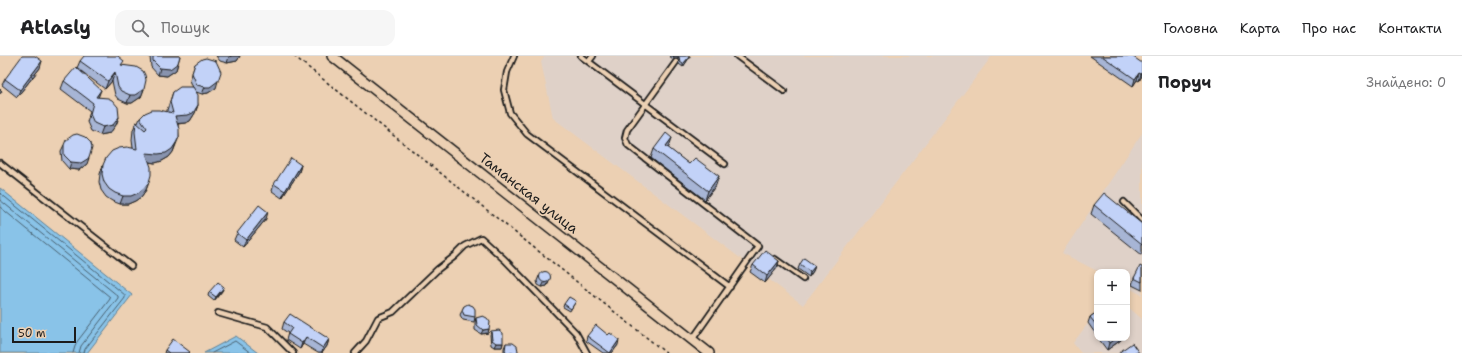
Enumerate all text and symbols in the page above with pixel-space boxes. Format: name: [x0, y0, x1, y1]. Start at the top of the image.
search box: [115, 10, 395, 46]
text: Atlasly: [20, 15, 91, 40]
icon: search: [129, 17, 151, 39]
text: Пошук: [161, 18, 210, 38]
text: Головна: [1163, 19, 1218, 37]
text: Карта: [1240, 19, 1280, 37]
text: Про нас: [1302, 19, 1356, 37]
text: Контакти: [1378, 19, 1442, 37]
text: Поруч: [1158, 71, 1211, 93]
text: Знайдено: 0: [1366, 74, 1446, 91]
street label: Таманская улица: [476, 149, 582, 237]
map controls: [1094, 269, 1130, 341]
button: +: [1094, 269, 1130, 305]
button: −: [1094, 305, 1130, 341]
scale bar: [12, 325, 76, 344]
text: 50 m: [18, 326, 46, 341]

